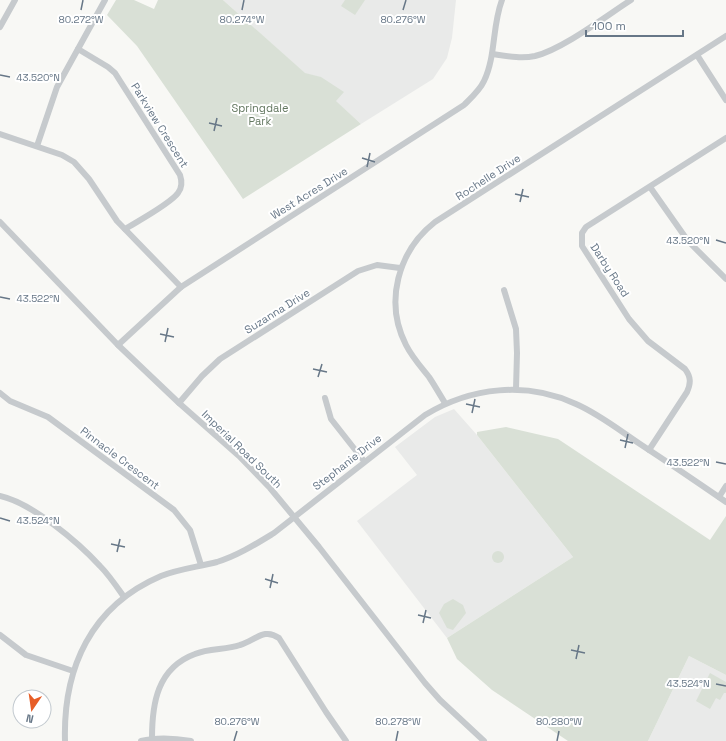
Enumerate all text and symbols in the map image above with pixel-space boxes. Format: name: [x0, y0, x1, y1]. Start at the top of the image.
scale bar: [586, 12, 683, 38]
text: 80.272°W: [58, 13, 104, 26]
text: 80.274°W: [220, 13, 265, 26]
text: 80.276°W: [380, 13, 426, 26]
text: 100 m: [592, 18, 626, 34]
text: 43.520°N: [16, 71, 60, 84]
street label: Parkview Crescent: [128, 80, 192, 170]
park label: Springdale Park: [231, 101, 289, 128]
street label: Rochelle Drive: [453, 151, 523, 203]
street label: West Acres Drive: [268, 164, 350, 222]
text: 43.520°N: [666, 234, 710, 247]
street label: Darby Road: [587, 240, 633, 300]
street label: Suzanna Drive: [242, 285, 312, 337]
text: 43.522°N: [16, 292, 60, 305]
street label: Imperial Road South: [199, 407, 285, 491]
street label: Pinnacle Crescent: [78, 424, 162, 492]
street label: Stephanie Drive: [310, 431, 384, 493]
text: 43.522°N: [666, 456, 710, 469]
text: 43.524°N: [16, 514, 60, 527]
text: 43.524°N: [666, 677, 710, 690]
north arrow: [12, 689, 52, 729]
text: N: [25, 711, 35, 726]
text: 80.276°W: [214, 715, 260, 728]
text: 80.278°W: [375, 715, 421, 728]
text: 80.280°W: [536, 715, 582, 728]

